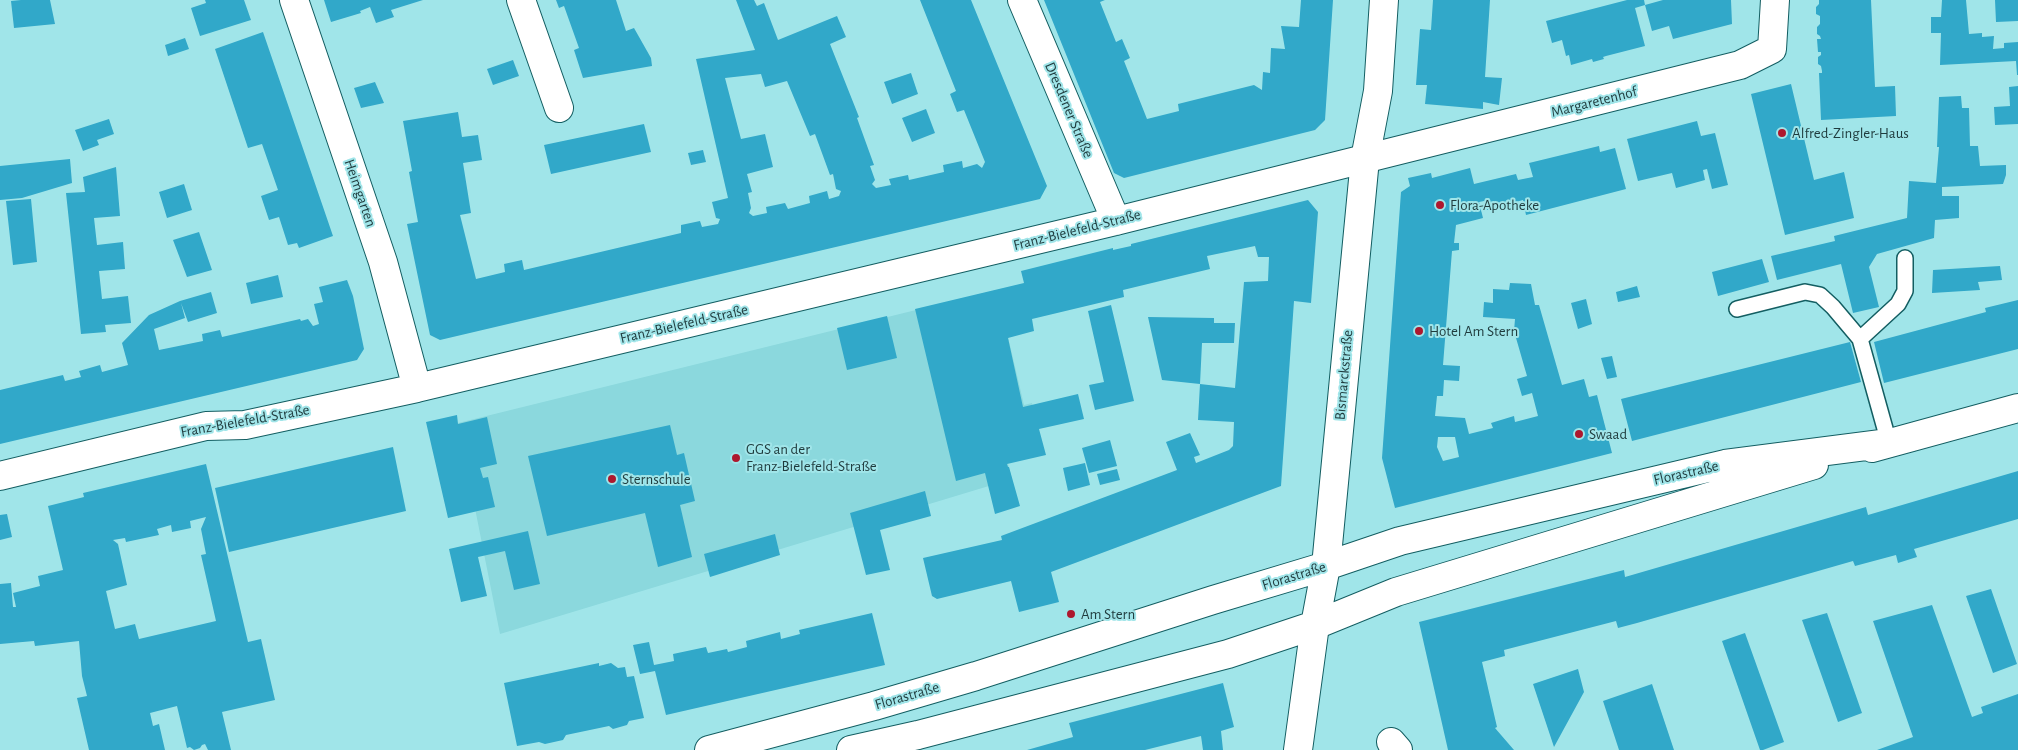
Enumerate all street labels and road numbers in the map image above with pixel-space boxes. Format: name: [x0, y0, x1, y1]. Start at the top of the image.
street label: Dresdener Straße: [1041, 59, 1097, 161]
street label: Margaretenhof: [1549, 83, 1639, 121]
street label: Heimgarten: [340, 157, 380, 229]
street label: Franz-Bielefeld-Straße: [1011, 205, 1143, 255]
street label: Franz-Bielefeld-Straße: [618, 301, 750, 347]
street label: Bismarckstraße: [1331, 329, 1357, 421]
street label: Franz-Bielefeld-Straße: [179, 401, 311, 441]
street label: Florastraße: [1652, 457, 1720, 489]
street label: Florastraße: [1260, 558, 1328, 594]
street label: Florastraße: [873, 678, 941, 714]

